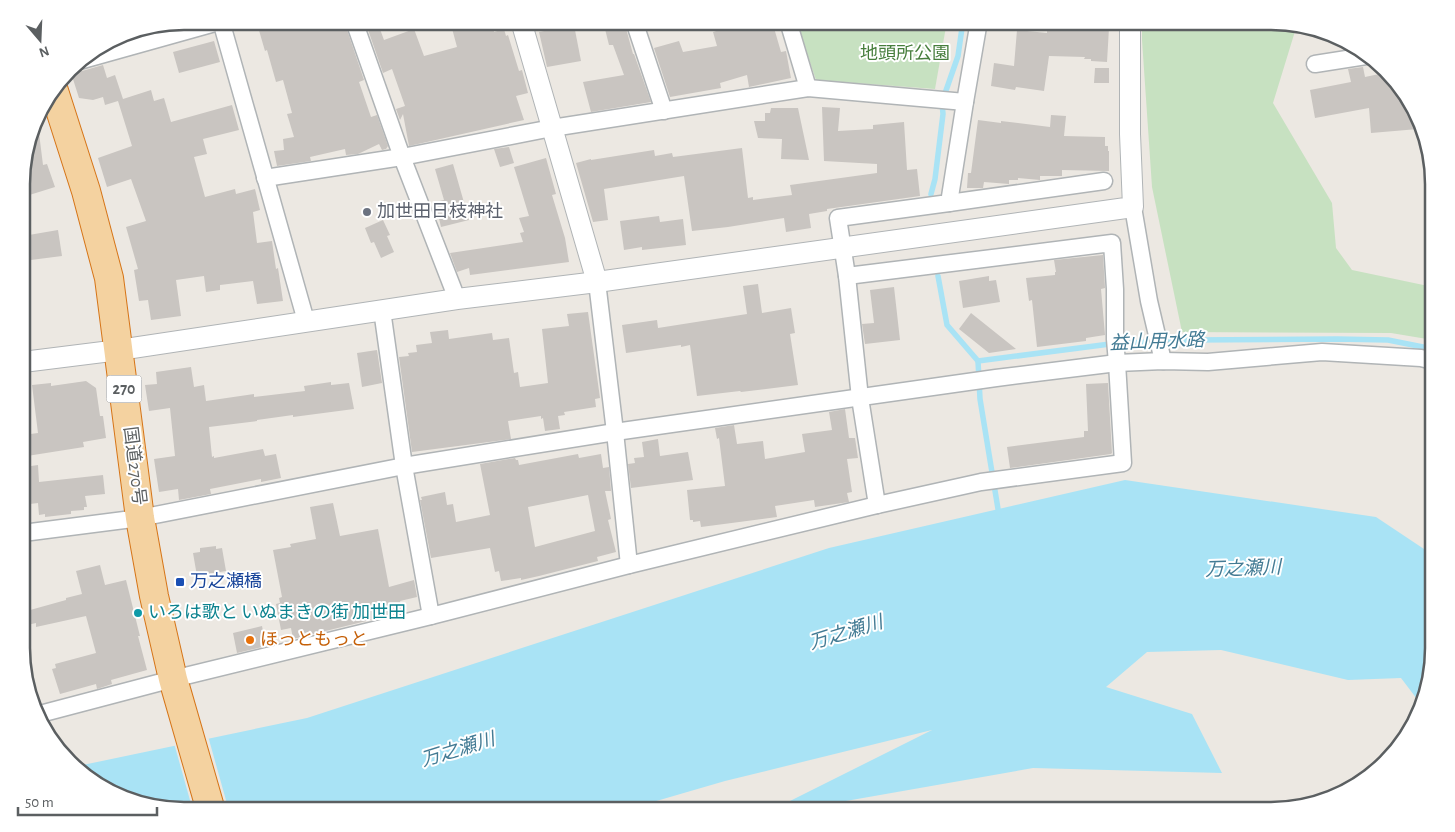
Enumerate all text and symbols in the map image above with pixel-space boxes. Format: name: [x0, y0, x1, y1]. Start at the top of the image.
north arrow: [15, 15, 65, 65]
text: N: [37, 43, 51, 60]
park label: 地頭所公園: [860, 44, 950, 63]
place label: 加世田日枝神社: [377, 202, 503, 221]
marker: 加世田日枝神社: [361, 206, 373, 218]
water label: 益山用水路: [1109, 330, 1207, 353]
road number: 270: [106, 376, 142, 402]
street label: 国道270号: [120, 425, 150, 506]
water label: 万之瀬川: [1205, 557, 1283, 580]
place label: 万之瀬橋: [190, 572, 262, 591]
marker: 万之瀬橋: [174, 576, 186, 588]
place label: いろは歌と いぬまきの街 加世田: [148, 602, 406, 622]
marker: いろは歌と いぬまきの街 加世田: [132, 607, 144, 619]
water label: 万之瀬川: [807, 611, 887, 653]
place label: ほっともっと: [260, 630, 368, 649]
marker: ほっともっと: [244, 634, 256, 646]
water label: 万之瀬川: [419, 728, 499, 770]
scale bar: [18, 784, 156, 816]
text: 50 m: [25, 795, 54, 810]

